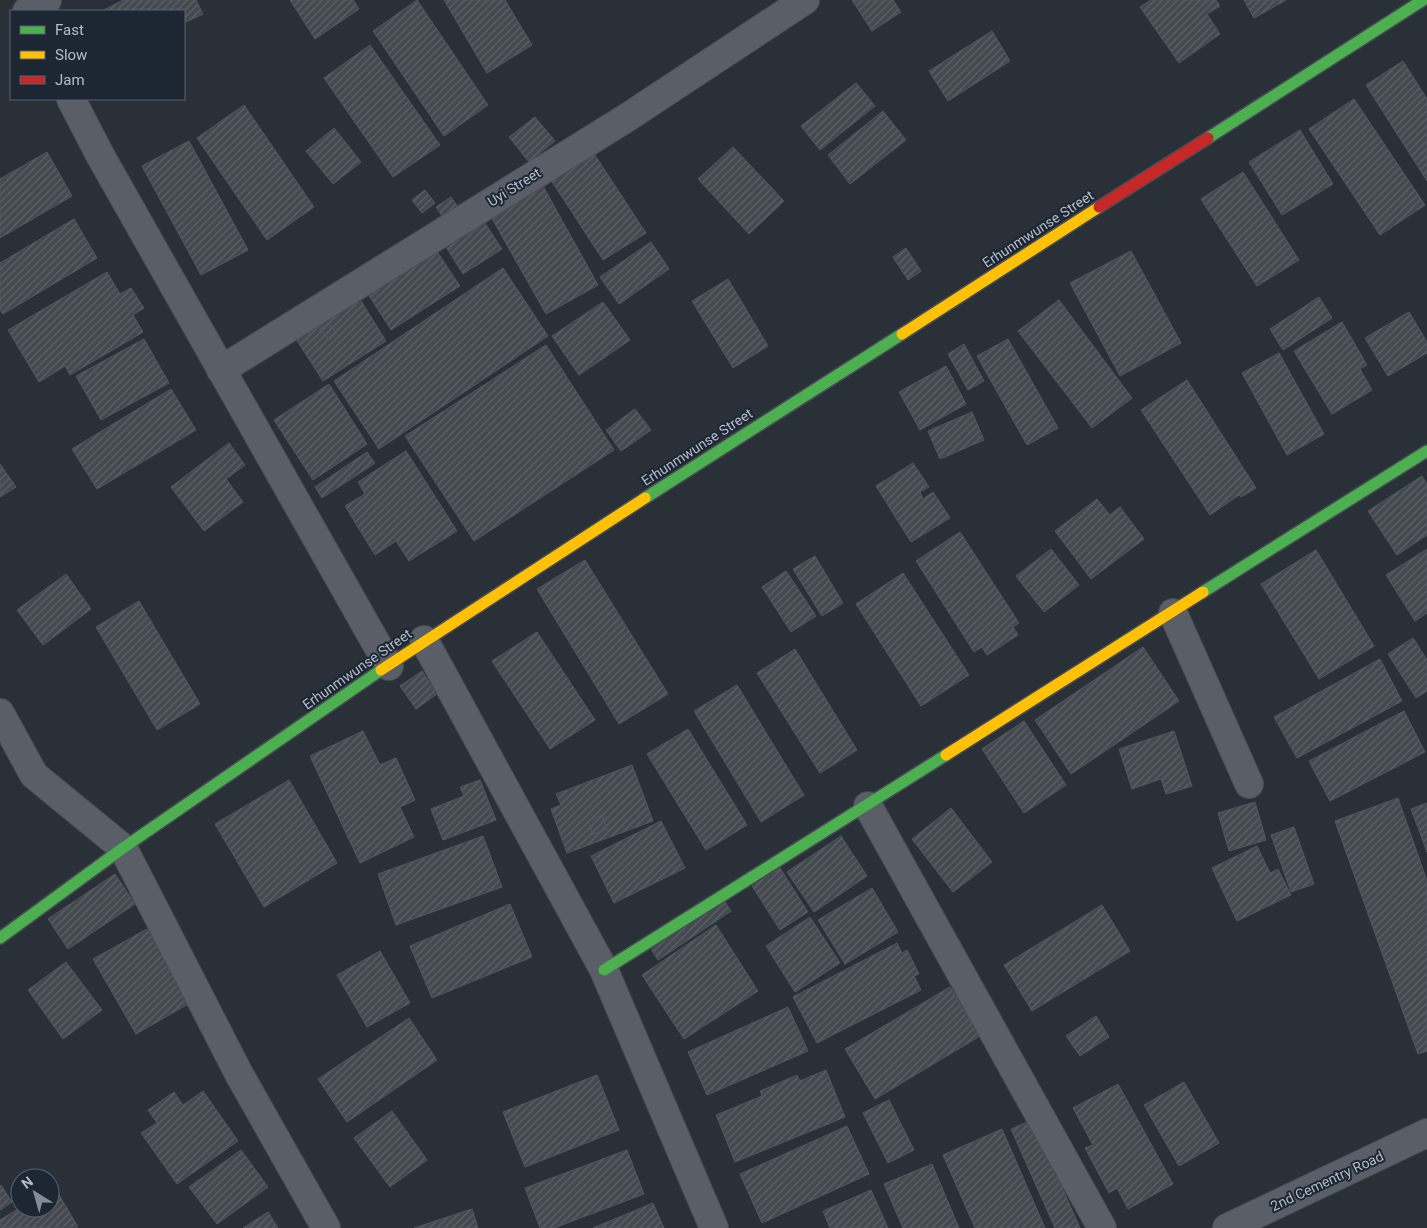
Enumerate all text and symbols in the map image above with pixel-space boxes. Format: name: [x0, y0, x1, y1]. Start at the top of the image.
legend: [10, 10, 185, 100]
text: Fast: [55, 21, 84, 39]
text: Slow: [55, 46, 87, 64]
text: Jam: [55, 71, 85, 89]
street label: Uyi Street: [485, 164, 544, 210]
street label: Erhunmwunse Street: [979, 187, 1097, 271]
street label: Erhunmwunse Street: [638, 405, 756, 489]
street label: Erhunmwunse Street: [300, 625, 415, 713]
street label: 2nd Cementry Road: [1268, 1148, 1386, 1214]
north arrow: [10, 1168, 60, 1218]
text: N: [18, 1173, 36, 1192]

